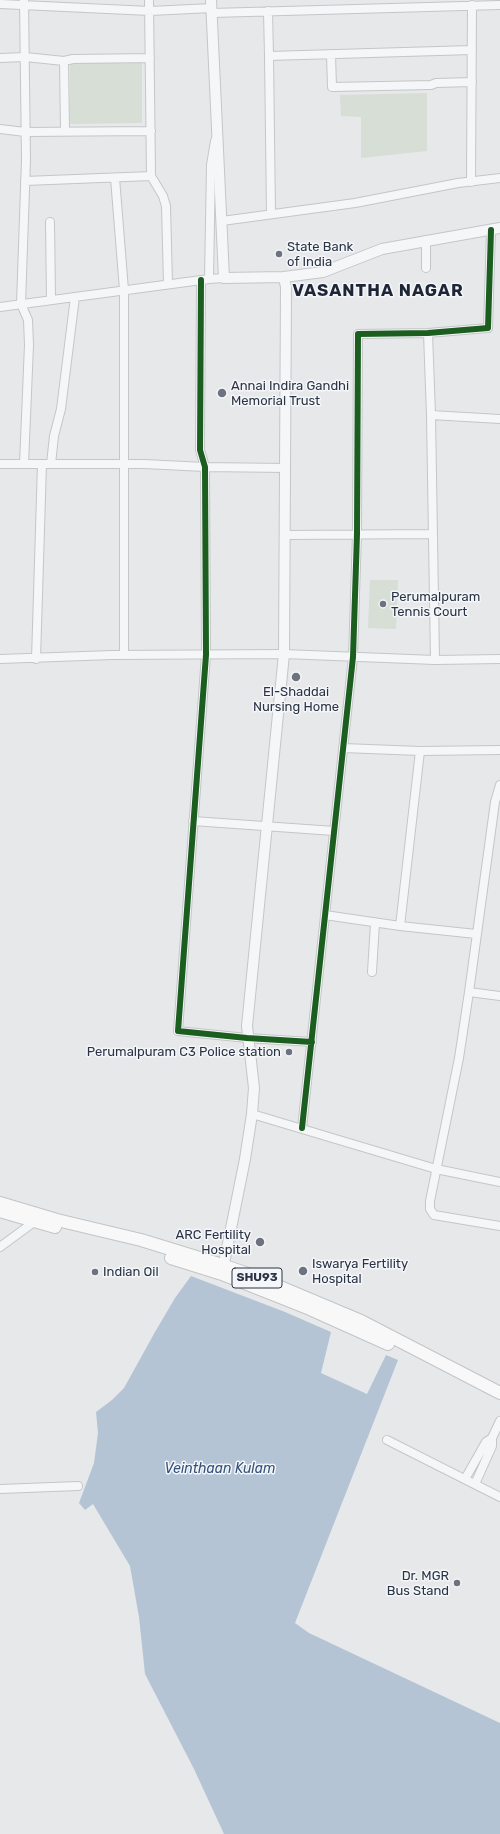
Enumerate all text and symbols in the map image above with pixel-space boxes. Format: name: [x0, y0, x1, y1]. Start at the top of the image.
place label: State Bank of India: [287, 239, 353, 270]
marker: State Bank of India: [274, 249, 284, 259]
district label: VASANTHA NAGAR: [292, 281, 464, 301]
place label: Annai Indira Gandhi Memorial Trust: [231, 378, 349, 409]
marker: Annai Indira Gandhi Memorial Trust: [216, 387, 228, 399]
place label: Perumalpuram Tennis Court: [391, 589, 480, 620]
marker: Perumalpuram Tennis Court: [378, 599, 388, 609]
marker: El-Shaddai Nursing Home: [290, 671, 302, 683]
place label: El-Shaddai Nursing Home: [253, 684, 339, 715]
place label: Perumalpuram C3 Police station: [87, 1044, 281, 1060]
marker: Perumalpuram C3 Police station: [284, 1047, 294, 1057]
place label: ARC Fertility Hospital: [175, 1227, 251, 1258]
marker: ARC Fertility Hospital: [254, 1236, 266, 1248]
place label: Iswarya Fertility Hospital: [312, 1256, 408, 1287]
place label: Indian Oil: [103, 1264, 159, 1280]
marker: Iswarya Fertility Hospital: [297, 1265, 309, 1277]
marker: Indian Oil: [90, 1267, 100, 1277]
road number: SHU93: [232, 1268, 282, 1288]
water label: Veinthaan Kulam: [165, 1461, 275, 1477]
place label: Dr. MGR Bus Stand: [387, 1568, 449, 1599]
marker: Dr. MGR Bus Stand: [452, 1578, 462, 1588]

